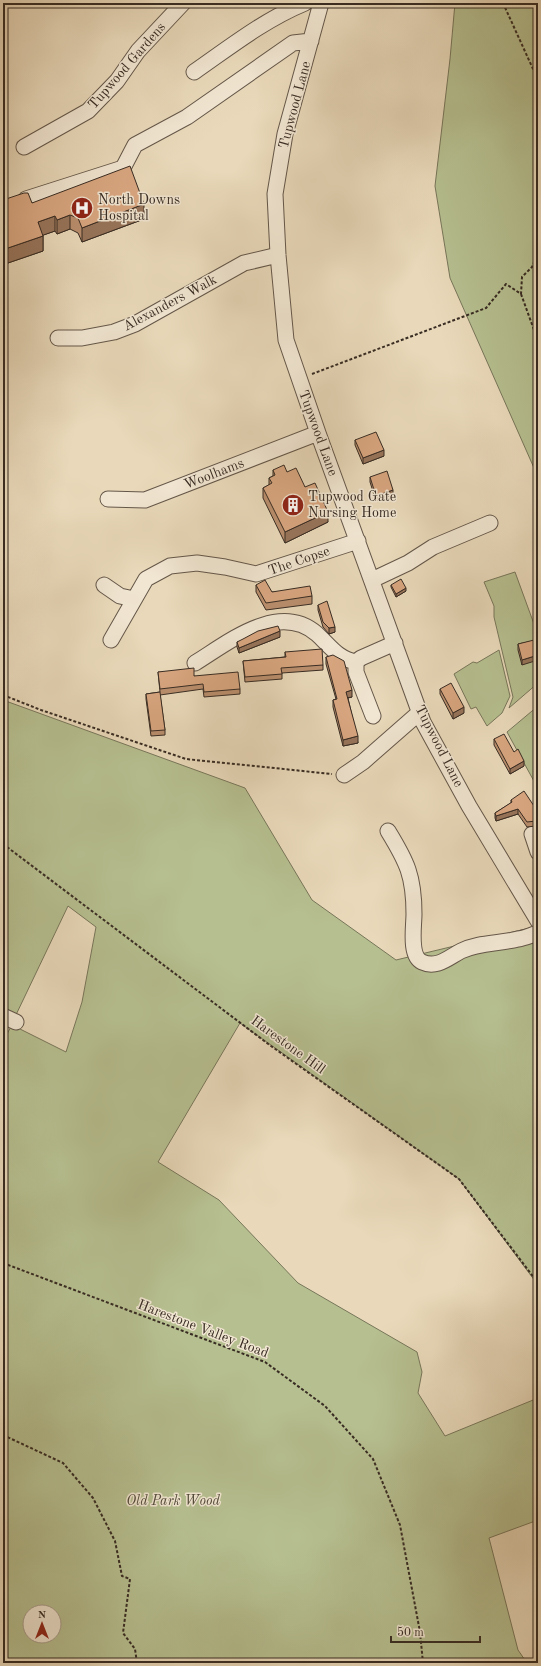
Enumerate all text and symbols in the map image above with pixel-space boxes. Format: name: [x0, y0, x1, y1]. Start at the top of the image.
street label: Tupwood Gardens: [86, 20, 168, 112]
street label: Tupwood Lane: [277, 60, 313, 150]
place label: North Downs Hospital: [98, 193, 180, 223]
hospital icon: North Downs Hospital: [69, 195, 95, 221]
street label: Alexanders Walk: [121, 272, 219, 334]
street label: Tupwood Lane: [296, 388, 340, 478]
street label: Woolhams: [182, 456, 246, 492]
place label: Tupwood Gate Nursing Home: [308, 490, 396, 520]
building icon: Tupwood Gate Nursing Home: [280, 492, 306, 518]
street label: The Copse: [266, 544, 332, 578]
street label: Tupwood Lane: [412, 703, 466, 789]
street label: Harestone Hill: [248, 1013, 328, 1077]
street label: Harestone Valley Road: [136, 1298, 270, 1360]
park label: Old Park Wood: [126, 1494, 220, 1508]
north arrow: [22, 1604, 62, 1644]
text: N: [38, 1610, 47, 1621]
scale bar: [391, 1618, 480, 1644]
text: 50 m: [397, 1626, 424, 1639]

